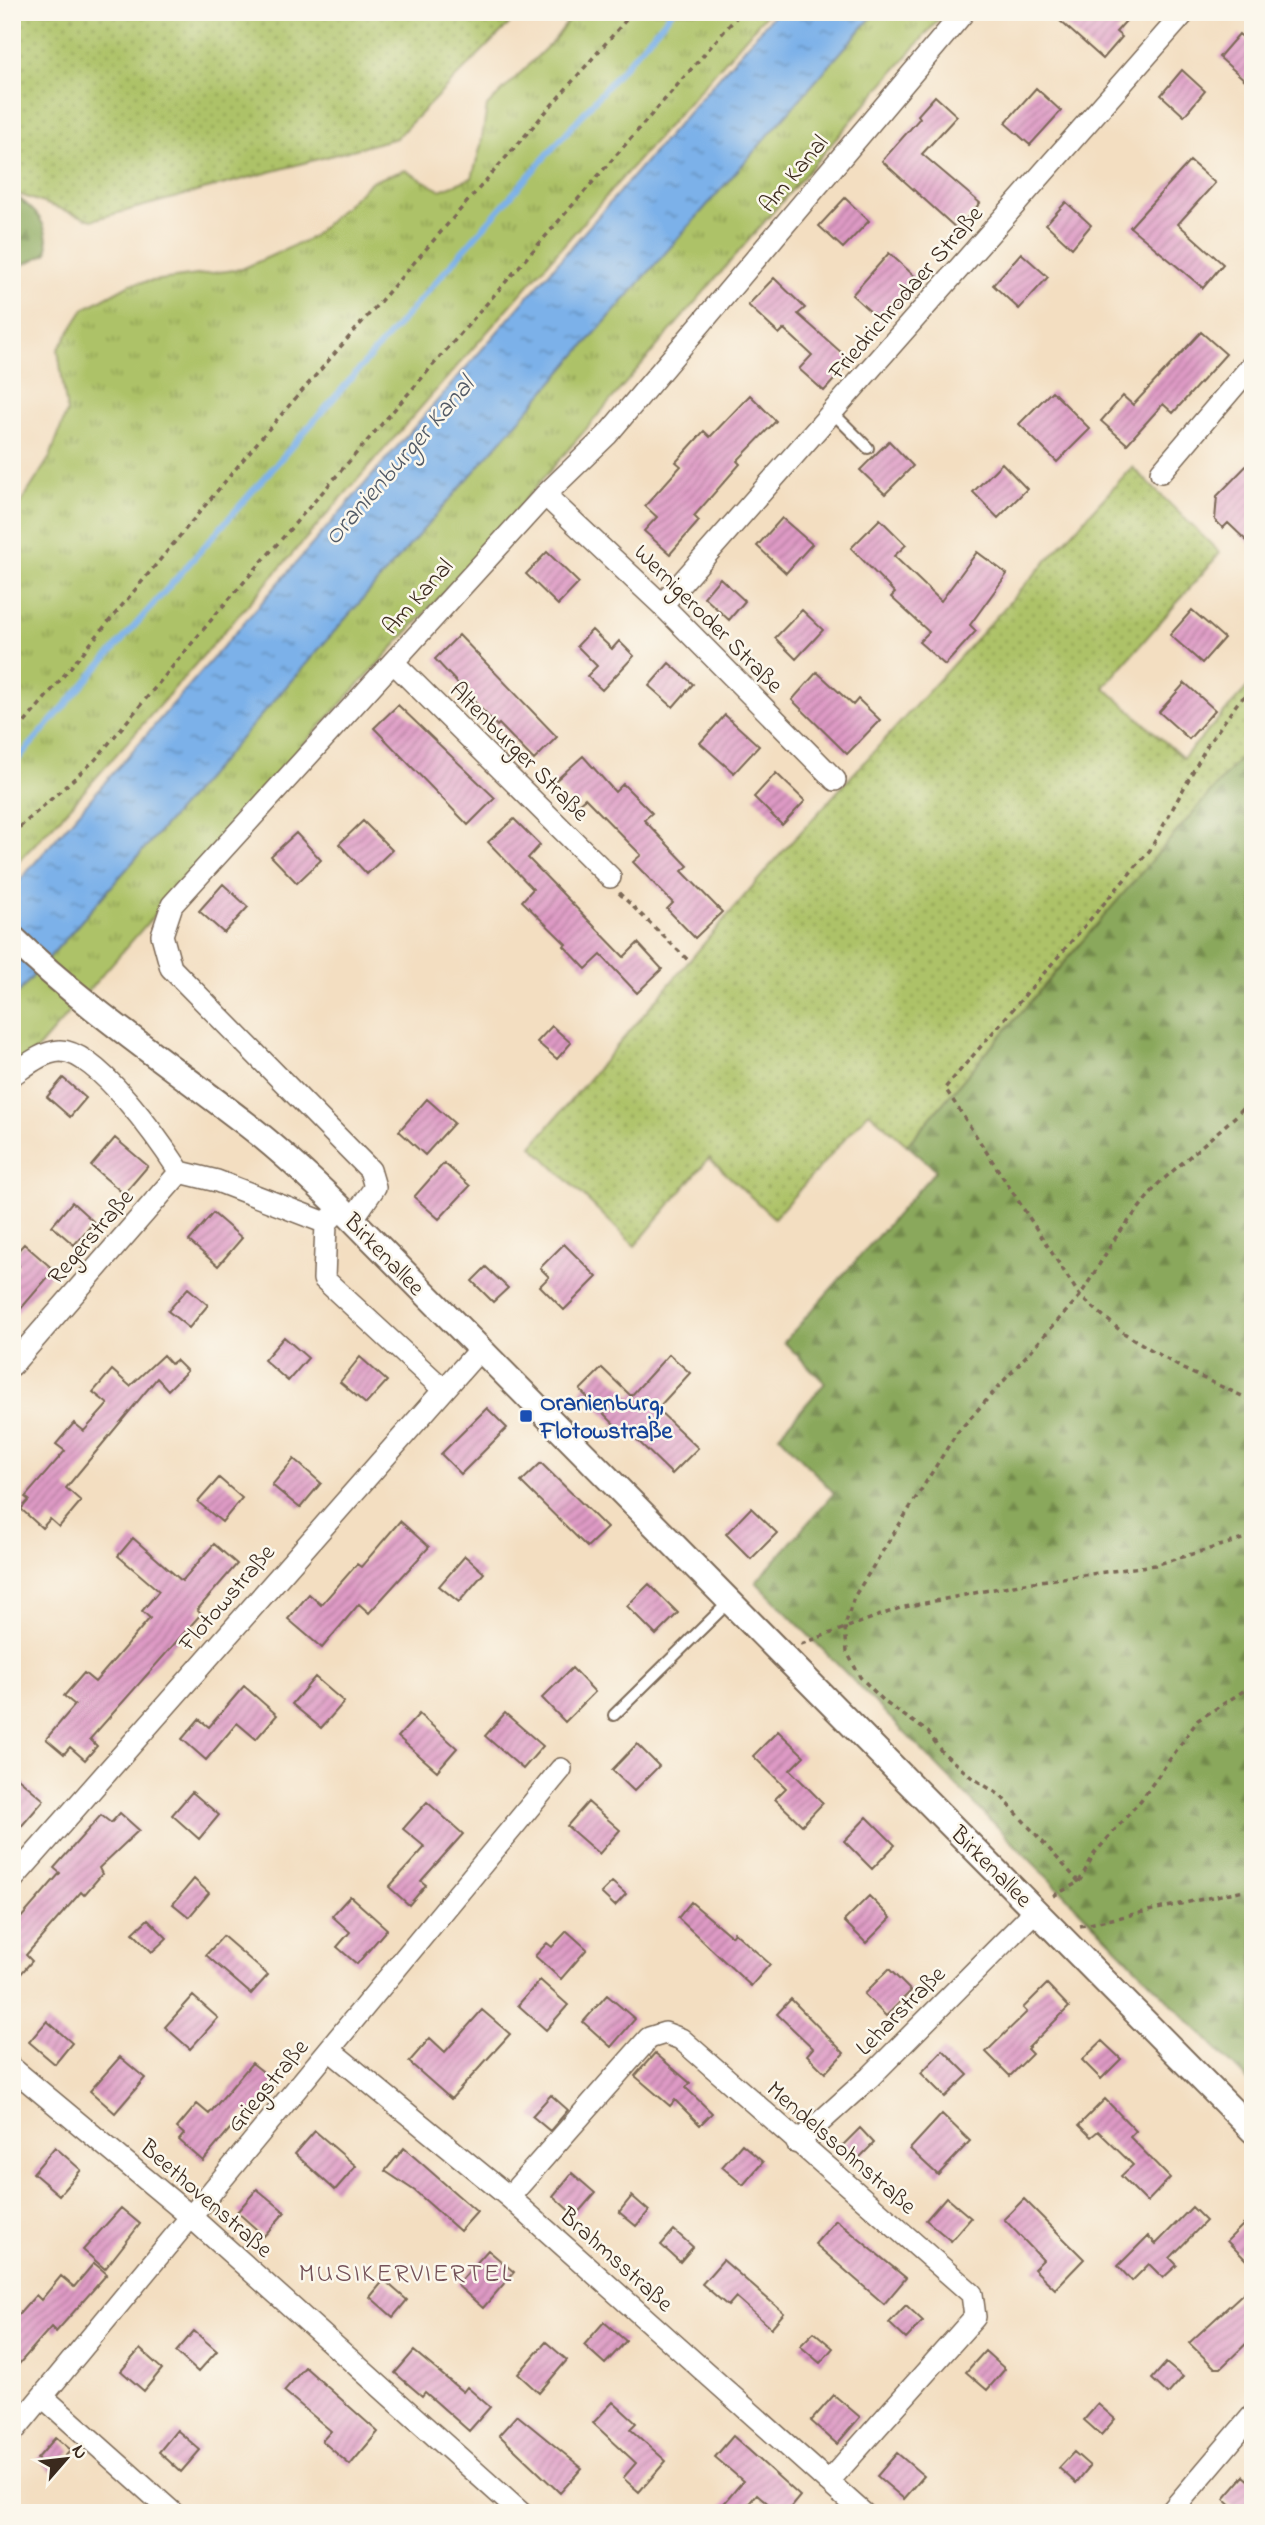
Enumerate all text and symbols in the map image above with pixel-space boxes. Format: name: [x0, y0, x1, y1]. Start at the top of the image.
street label: Am Kanal: [752, 128, 838, 221]
street label: Friedrichrodaer Straße: [820, 199, 993, 389]
water label: Oranienburger Kanal: [316, 367, 486, 555]
street label: Wernigeroder Straße: [624, 537, 790, 703]
street label: Am Kanal: [375, 551, 463, 644]
street label: Altenburger Straße: [440, 675, 596, 831]
street label: Regerstraße: [40, 1182, 144, 1293]
street label: Birkenallee: [334, 1206, 432, 1305]
place label: Oranienburg, Flotowstraße: [539, 1387, 674, 1450]
marker: Oranienburg, Flotowstraße: [518, 1408, 534, 1424]
street label: Flotowstraße: [171, 1537, 285, 1661]
street label: Birkenallee: [941, 1818, 1039, 1917]
street label: Leharstraße: [849, 1958, 955, 2065]
street label: Griegstraße: [219, 2032, 319, 2141]
street label: Mendelssohnstraße: [758, 2074, 923, 2224]
street label: Beethovenstraße: [130, 2132, 280, 2268]
street label: Brahmsstraße: [550, 2199, 680, 2322]
district label: MUSIKERVIERTEL: [299, 2256, 513, 2294]
north arrow: [32, 2424, 102, 2494]
text: N: [64, 2440, 94, 2464]

